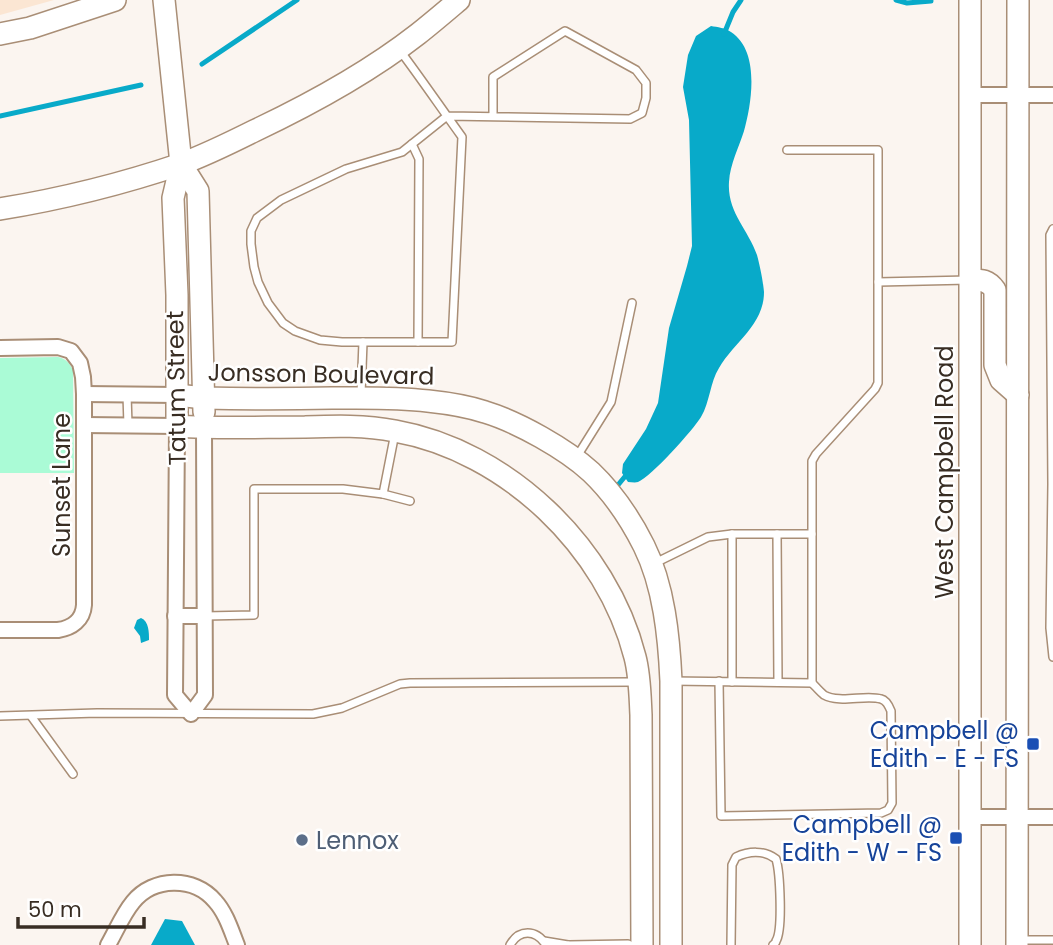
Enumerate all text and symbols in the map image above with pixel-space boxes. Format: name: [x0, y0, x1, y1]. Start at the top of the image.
street label: Tatum Street: [158, 310, 194, 466]
street label: West Campbell Road: [928, 345, 961, 599]
street label: Jonsson Boulevard: [207, 356, 435, 392]
street label: Sunset Lane: [45, 413, 78, 557]
place label: Campbell @ Edith - E - FS: [870, 714, 1019, 775]
marker: Campbell @ Edith - E - FS: [1025, 736, 1041, 752]
place label: Campbell @ Edith - W - FS: [782, 808, 942, 869]
place label: Lennox: [316, 824, 399, 857]
marker: Campbell @ Edith - W - FS: [948, 830, 964, 846]
marker: Lennox: [294, 832, 310, 848]
scale bar: [18, 886, 144, 930]
text: 50 m: [28, 895, 82, 924]

